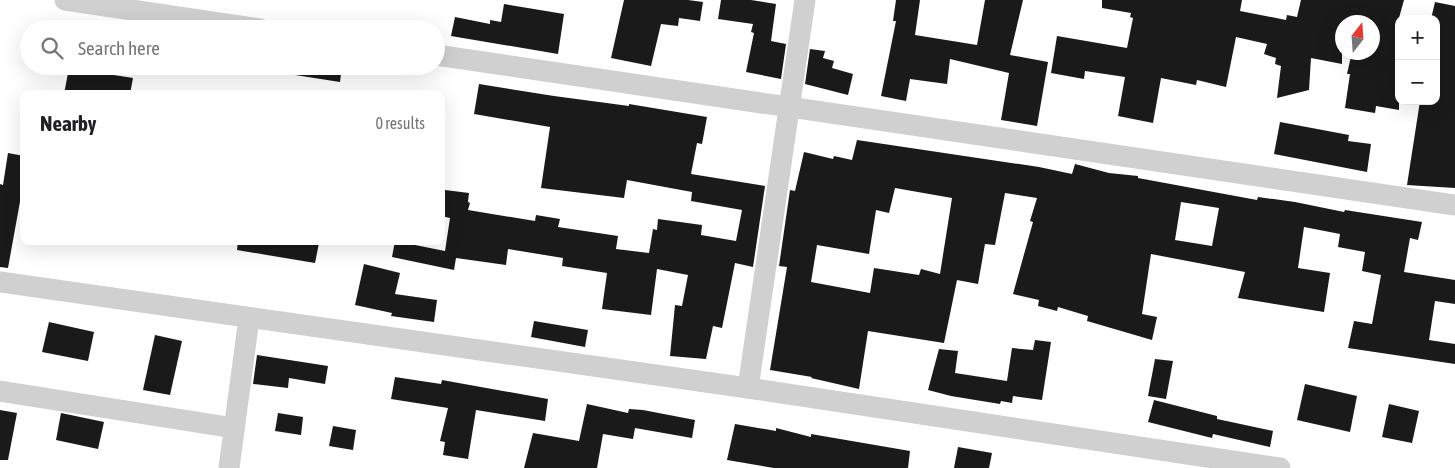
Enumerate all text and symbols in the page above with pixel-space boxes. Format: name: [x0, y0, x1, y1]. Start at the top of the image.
north arrow: [1335, 15, 1380, 60]
map controls: [1395, 15, 1440, 105]
button: +: [1395, 15, 1440, 60]
search box: [20, 20, 445, 75]
icon: search: [38, 34, 66, 62]
text: Search here: [78, 37, 160, 59]
button: −: [1395, 60, 1440, 105]
text: Nearby: [40, 111, 96, 135]
text: 0 results: [375, 114, 425, 132]

